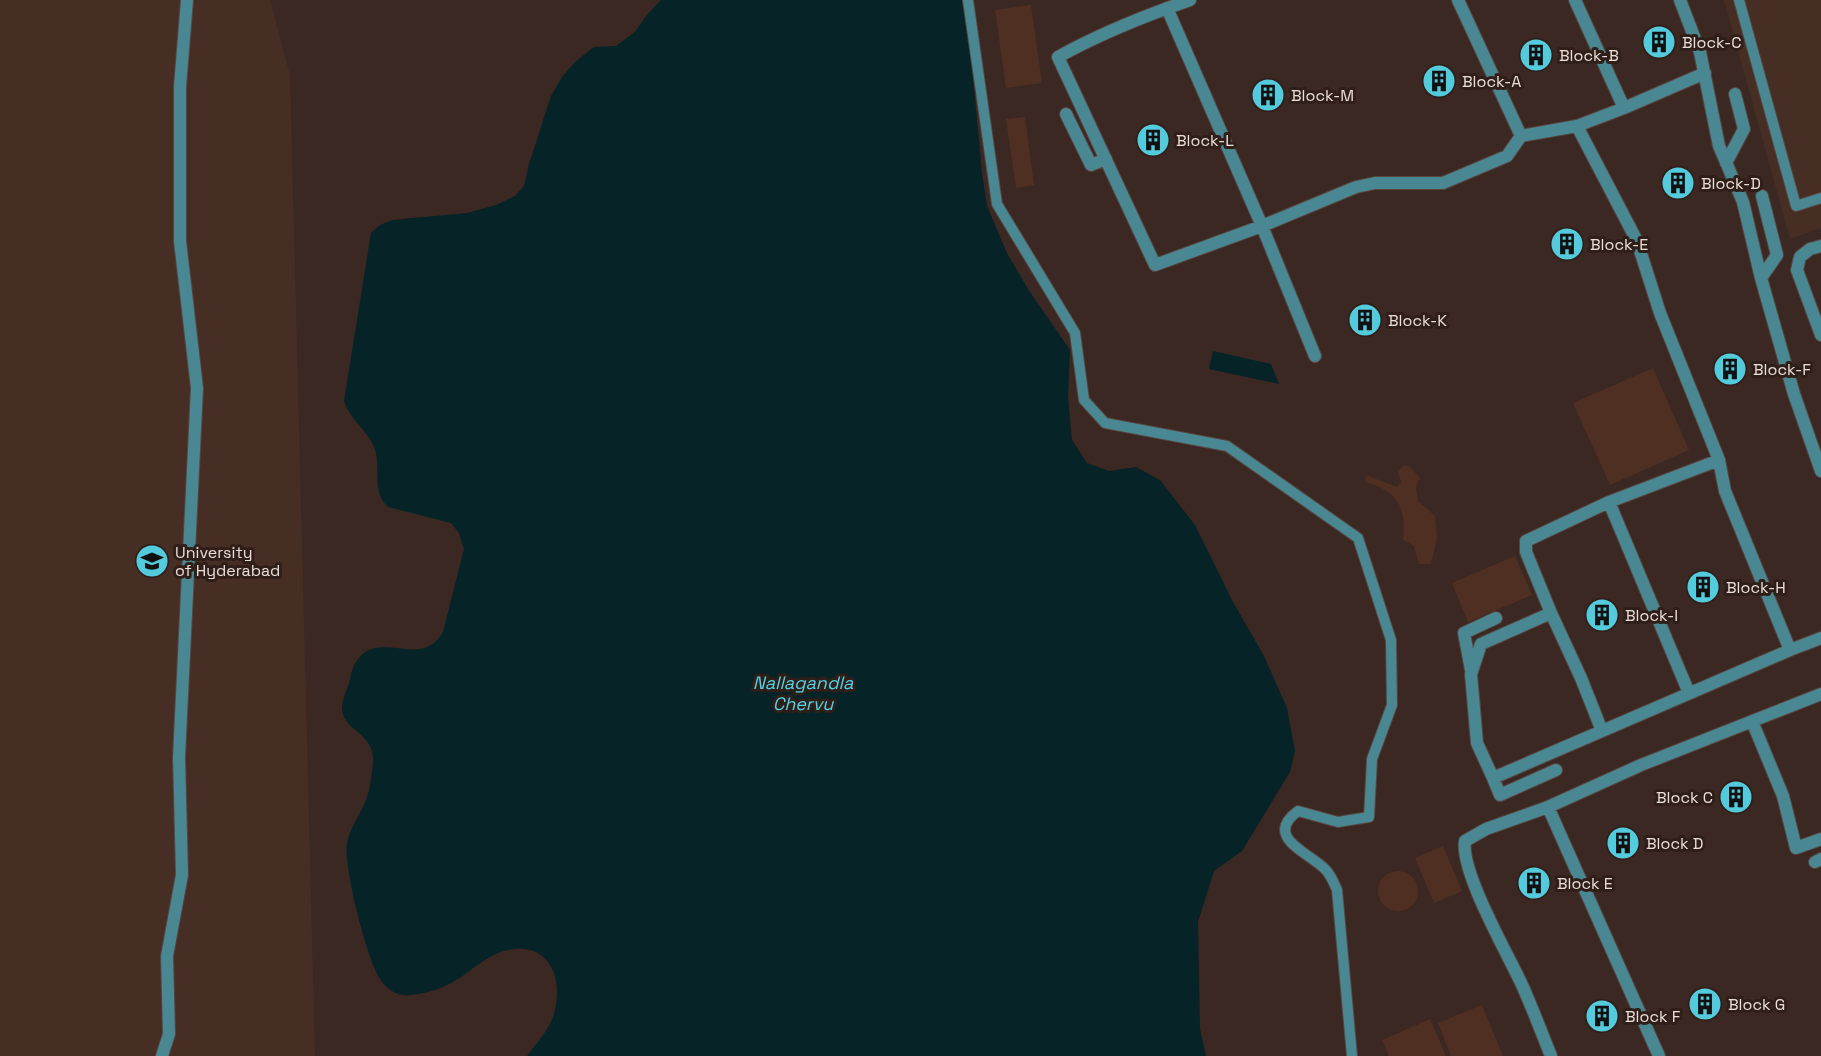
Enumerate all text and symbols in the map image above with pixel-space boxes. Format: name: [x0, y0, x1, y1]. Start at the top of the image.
building icon: Block-C: [1641, 24, 1677, 60]
place label: Block-C: [1682, 32, 1742, 53]
building icon: Block-B: [1518, 37, 1554, 73]
place label: Block-B: [1559, 45, 1619, 66]
building icon: Block-A: [1421, 63, 1457, 99]
place label: Block-A: [1462, 71, 1521, 92]
building icon: Block-M: [1250, 77, 1286, 113]
place label: Block-M: [1291, 85, 1354, 106]
building icon: Block-L: [1135, 122, 1171, 158]
place label: Block-L: [1176, 130, 1234, 151]
building icon: Block-D: [1660, 165, 1696, 201]
place label: Block-D: [1701, 173, 1761, 194]
building icon: Block-E: [1549, 226, 1585, 262]
place label: Block-E: [1590, 234, 1648, 255]
building icon: Block-K: [1347, 302, 1383, 338]
place label: Block-K: [1388, 310, 1447, 331]
building icon: Block-F: [1712, 351, 1748, 387]
place label: Block-F: [1753, 359, 1811, 380]
place label: University of Hyderabad: [175, 542, 280, 581]
school or university icon: University of Hyderabad: [134, 543, 170, 579]
building icon: Block-H: [1685, 569, 1721, 605]
place label: Block-H: [1726, 577, 1786, 598]
building icon: Block-I: [1584, 597, 1620, 633]
place label: Block-I: [1625, 605, 1678, 626]
water label: Nallagandla Chervu: [753, 671, 854, 715]
building icon: Block C: [1718, 779, 1754, 815]
place label: Block C: [1656, 787, 1713, 808]
building icon: Block D: [1605, 825, 1641, 861]
place label: Block D: [1646, 833, 1703, 854]
building icon: Block E: [1516, 865, 1552, 901]
place label: Block E: [1557, 873, 1613, 894]
building icon: Block G: [1687, 986, 1723, 1022]
place label: Block G: [1728, 994, 1785, 1015]
building icon: Block F: [1584, 998, 1620, 1034]
place label: Block F: [1625, 1006, 1681, 1027]

